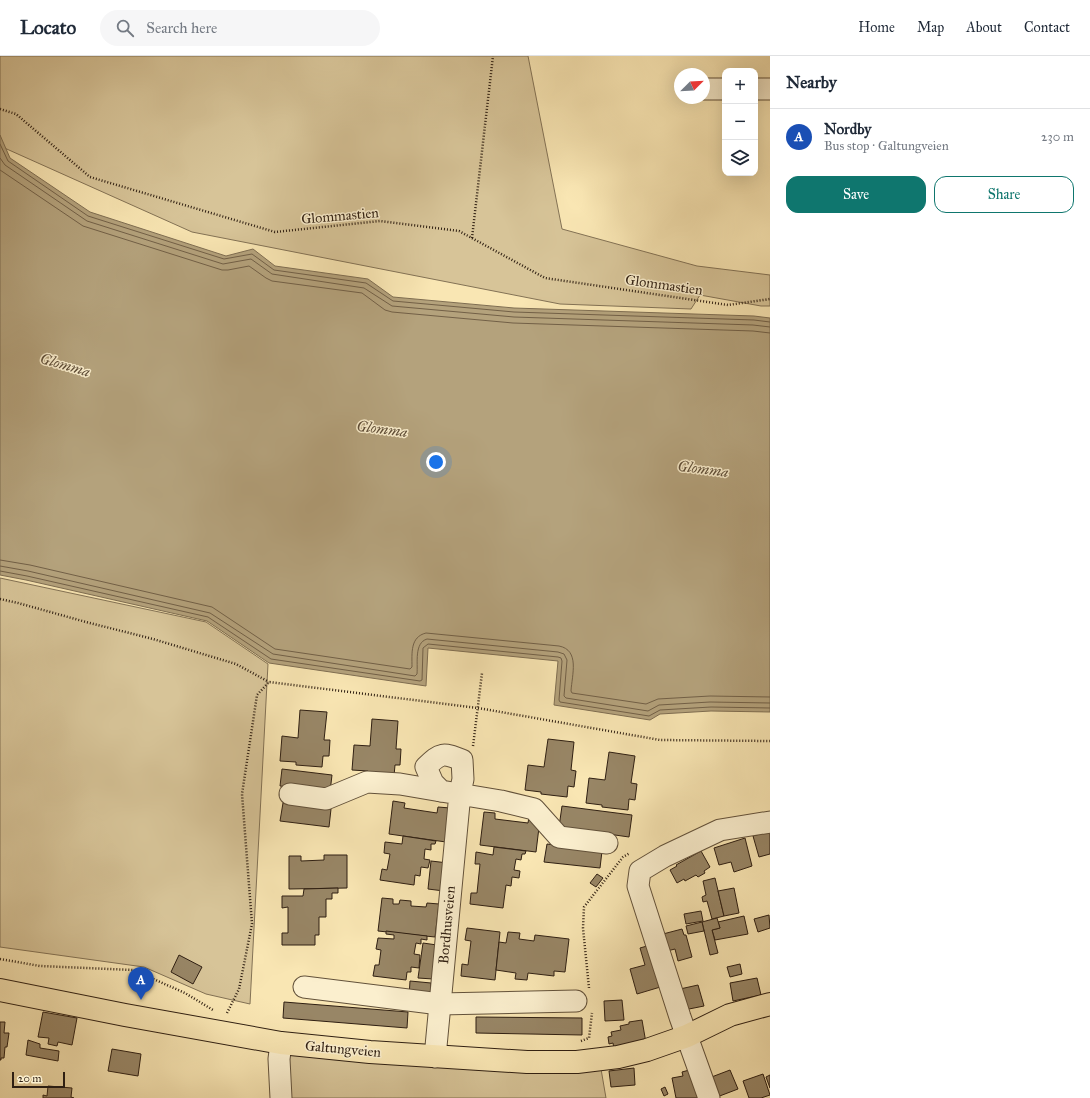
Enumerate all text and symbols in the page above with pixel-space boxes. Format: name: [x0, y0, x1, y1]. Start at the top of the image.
search box: [100, 10, 380, 46]
text: Locato: [20, 16, 76, 39]
icon: search: [114, 17, 136, 39]
text: Search here: [146, 19, 217, 37]
text: Home: [858, 19, 895, 36]
text: Map: [917, 19, 944, 36]
text: About: [966, 19, 1002, 36]
text: Contact: [1024, 19, 1070, 36]
north arrow: [674, 68, 710, 104]
map controls: [722, 68, 758, 176]
button: +: [722, 68, 758, 104]
text: Nearby: [786, 72, 837, 93]
button: −: [722, 104, 758, 140]
text: Nordby: [824, 120, 871, 138]
text: A: [795, 129, 803, 145]
text: 230 m: [1041, 129, 1074, 145]
text: Bus stop · Galtungveien: [824, 138, 949, 154]
button: layers: [722, 140, 758, 176]
button: Save: [786, 176, 926, 213]
button: Share: [934, 176, 1074, 213]
street label: Glommastien: [301, 204, 380, 228]
street label: Glommastien: [624, 271, 704, 299]
water label: Glomma: [38, 349, 92, 381]
water label: Glomma: [355, 417, 409, 441]
your location: [426, 452, 446, 472]
water label: Glomma: [676, 457, 730, 481]
street label: Bordhusveien: [435, 885, 459, 965]
pin: A: [128, 967, 154, 1000]
street label: Galtungveien: [304, 1037, 382, 1061]
scale bar: [12, 1070, 65, 1089]
text: 20 m: [18, 1072, 41, 1085]

